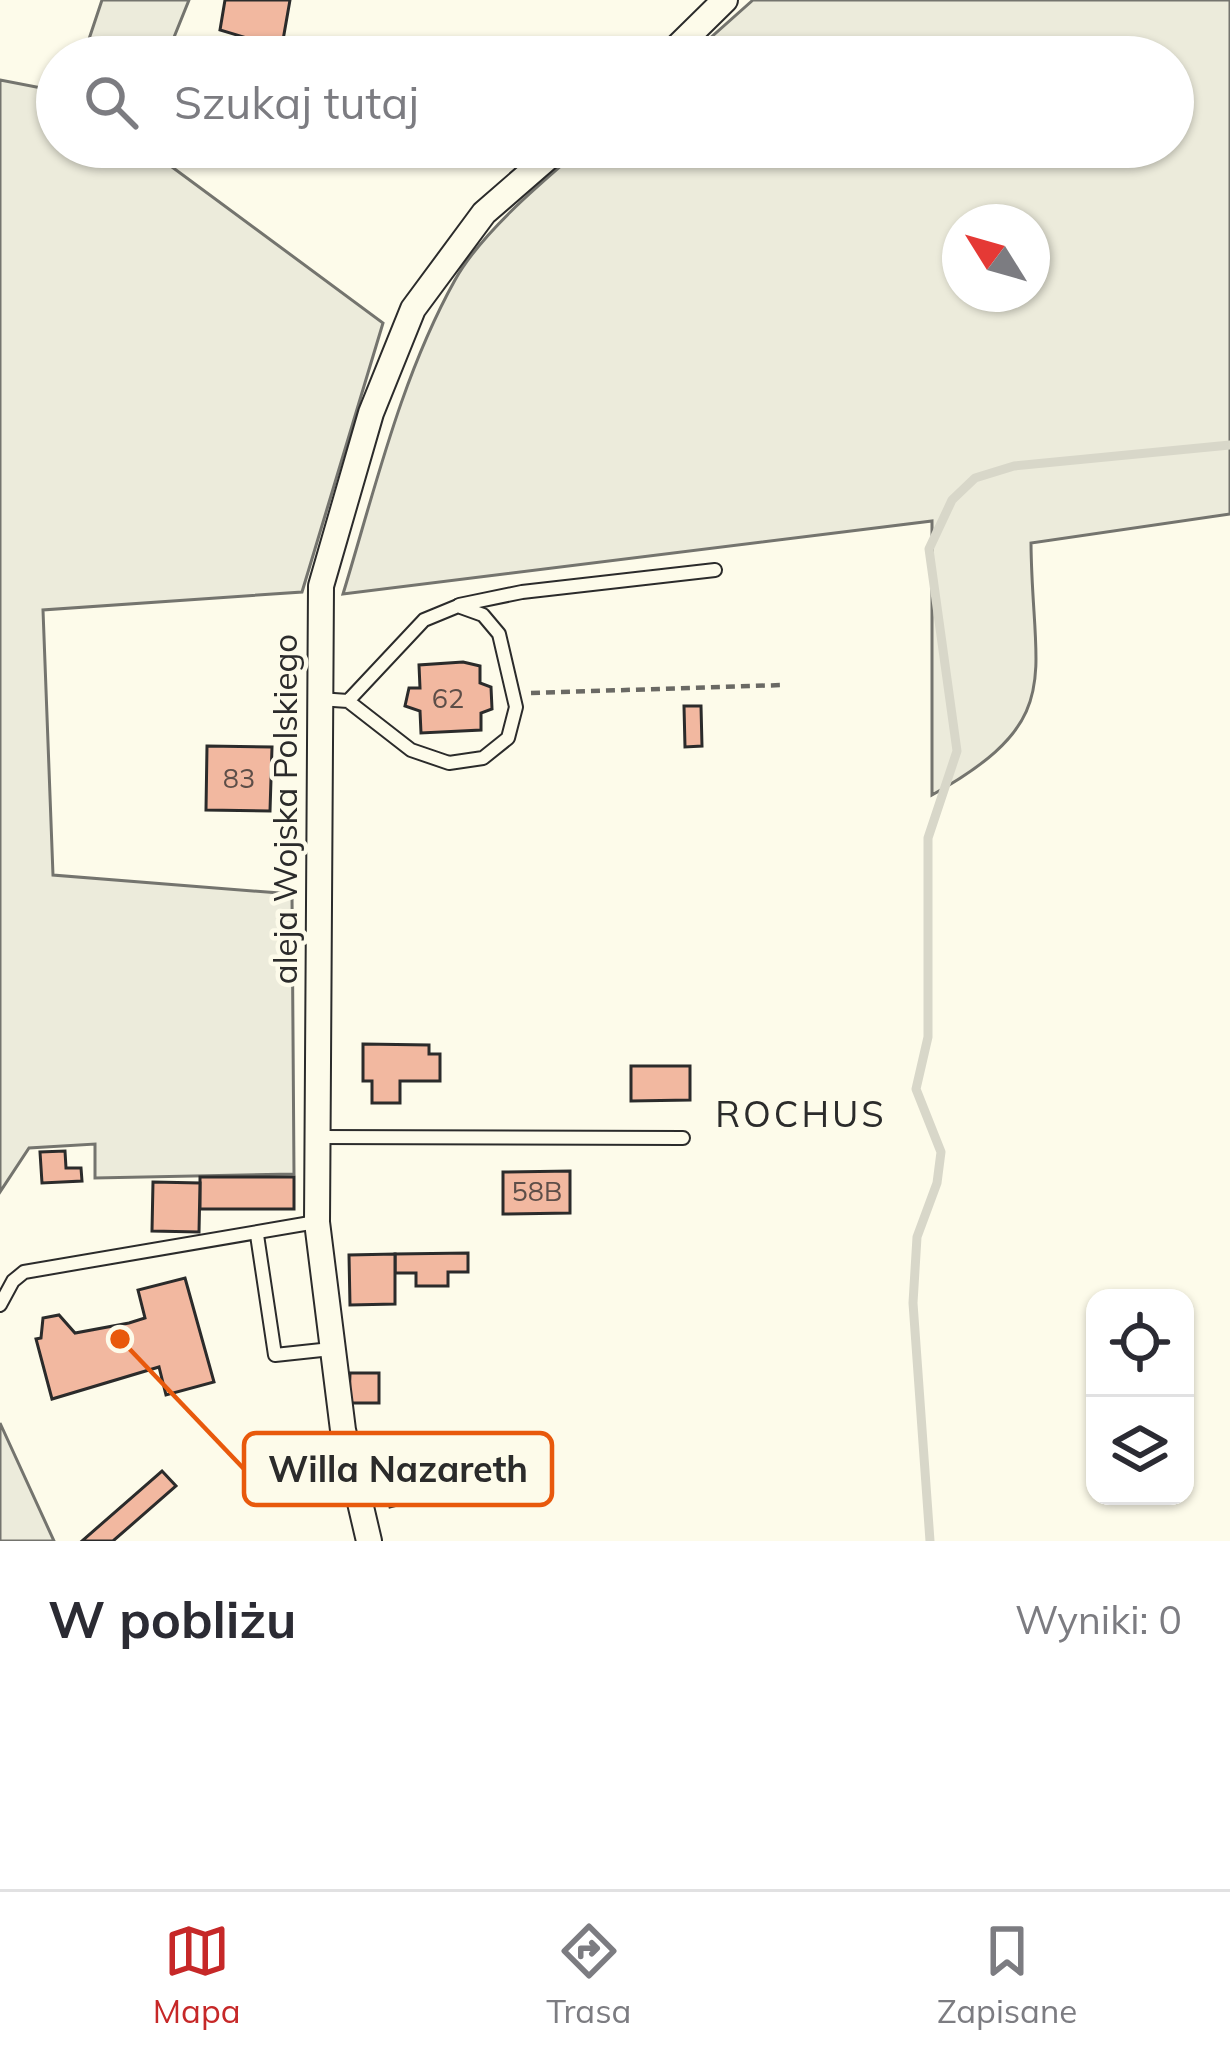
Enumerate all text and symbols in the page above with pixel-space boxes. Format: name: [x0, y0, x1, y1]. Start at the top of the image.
search box: [36, 36, 1194, 168]
icon: search: [78, 69, 144, 135]
text: Szukaj tutaj: [174, 74, 419, 130]
north arrow: [942, 204, 1050, 312]
street label: aleja Wojska Polskiego: [264, 634, 305, 984]
house number: 62: [432, 681, 464, 715]
house number: 83: [223, 761, 255, 795]
district label: ROCHUS: [715, 1091, 887, 1136]
house number: 58B: [512, 1174, 562, 1208]
map controls: [1086, 1289, 1194, 1505]
button: locate: [1086, 1289, 1194, 1397]
button: layers: [1086, 1397, 1194, 1505]
callout: Willa Nazareth: [244, 1433, 552, 1505]
text: Willa Nazareth: [268, 1446, 528, 1491]
text: W pobliżu: [48, 1587, 296, 1651]
text: Wyniki: 0: [1015, 1595, 1182, 1644]
tab: Mapa: [153, 1918, 241, 2031]
tab: Trasa: [546, 1918, 631, 2031]
tab: Zapisane: [937, 1918, 1077, 2031]

